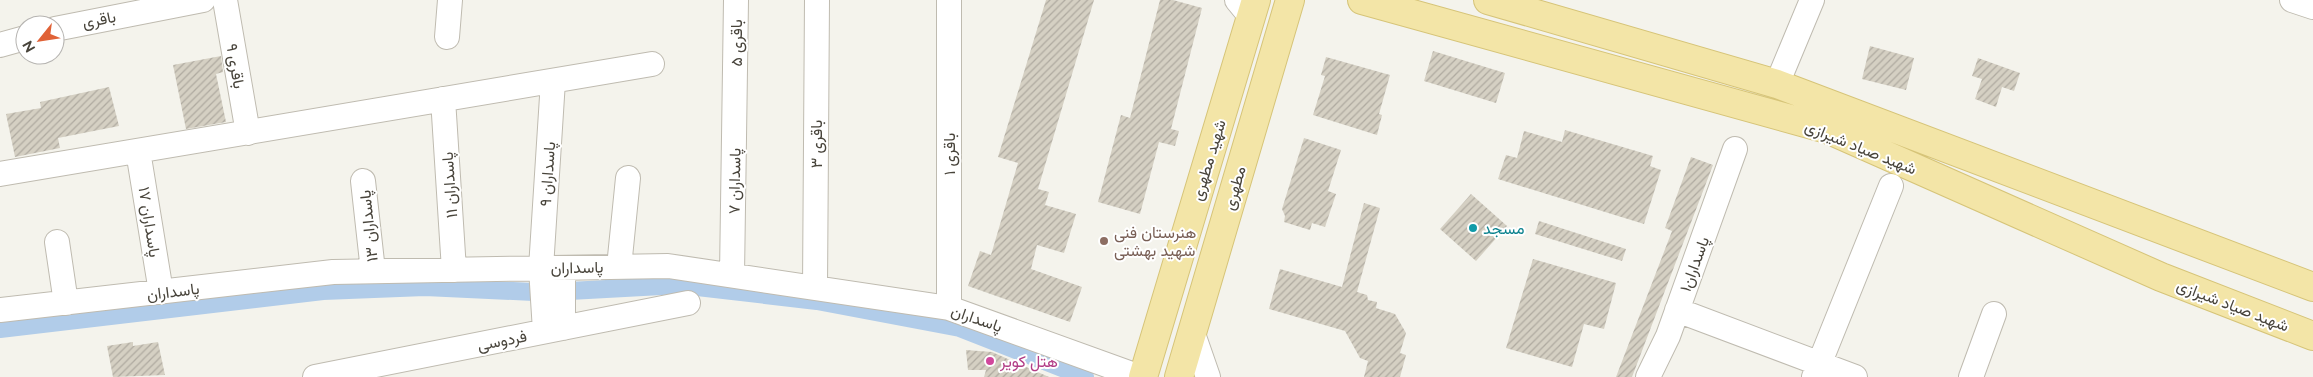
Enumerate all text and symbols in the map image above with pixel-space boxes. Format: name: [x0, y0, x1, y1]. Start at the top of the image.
street label: باقری: [81, 7, 118, 33]
north arrow: [15, 15, 65, 65]
street label: باقری ۵: [727, 19, 747, 67]
text: N: [19, 38, 38, 55]
street label: باقری ۹: [221, 42, 249, 90]
street label: شهید صیاد شیرازی: [1802, 116, 1919, 179]
street label: شهید مطهری: [1187, 117, 1231, 203]
street label: باقری ۳: [807, 120, 827, 168]
street label: باقری ۱: [940, 133, 960, 175]
street label: پاسداران ۹: [536, 141, 561, 207]
street label: پاسداران ۷: [724, 148, 747, 214]
street label: پاسداران ۱۱: [438, 151, 463, 219]
street label: مطهری: [1219, 164, 1251, 213]
street label: پاسداران ۱۷: [133, 185, 164, 259]
street label: پاسداران ۱۳: [355, 189, 384, 263]
place label: مسجد: [1483, 219, 1524, 238]
marker: مسجد: [1467, 222, 1479, 234]
place label: هنرستان فنی شهید بهشتی: [1114, 223, 1196, 261]
street label: پاسداران۱: [1676, 234, 1715, 295]
marker: هنرستان فنی شهید بهشتی: [1098, 235, 1110, 247]
street label: پاسداران: [550, 258, 604, 279]
street label: شهید صیاد شیرازی: [2174, 275, 2292, 337]
street label: پاسداران: [146, 279, 201, 306]
street label: پاسداران: [948, 301, 1005, 338]
street label: فردوسی: [476, 326, 529, 356]
place label: هتل کویر: [999, 352, 1058, 372]
marker: هتل کویر: [984, 355, 996, 367]

